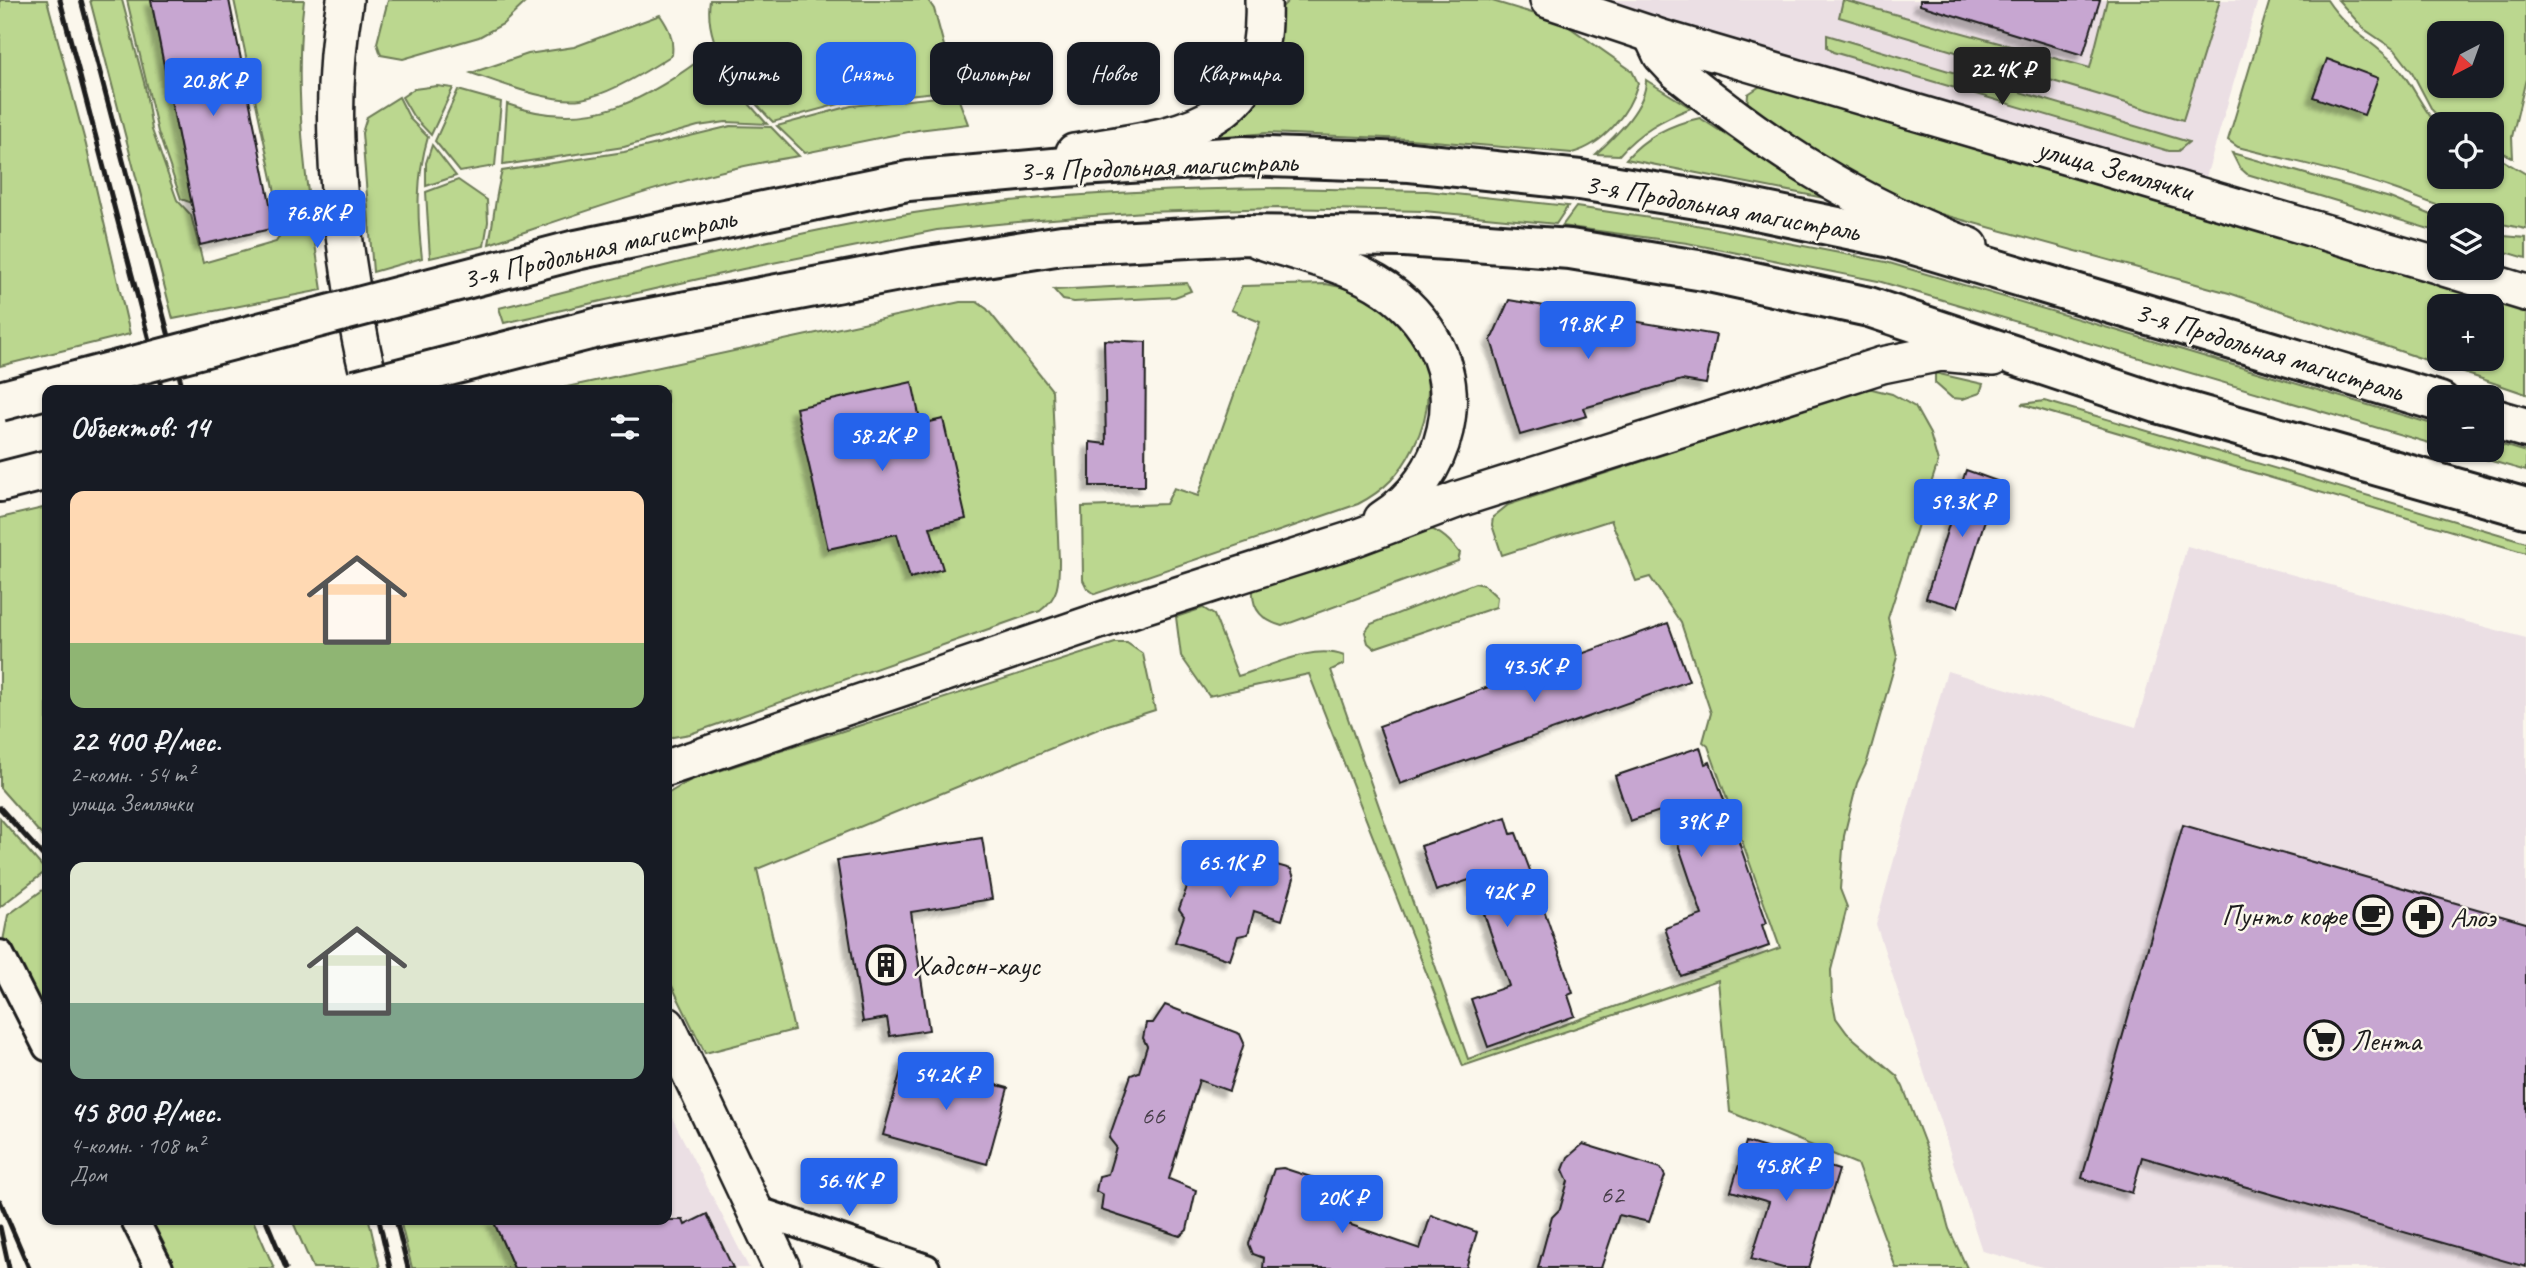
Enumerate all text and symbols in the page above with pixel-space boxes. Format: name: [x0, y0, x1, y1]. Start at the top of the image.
north arrow: [2427, 21, 2504, 98]
map controls: [2427, 21, 2504, 462]
chip: Купить: [693, 42, 802, 105]
chip: Снять: [816, 42, 916, 105]
chip: Фильтры: [930, 42, 1053, 105]
chip: Новое: [1067, 42, 1160, 105]
chip: Квартира: [1174, 42, 1304, 105]
pin: 22.4K ₽: [1937, 48, 2067, 107]
text: 22.4K ₽: [1970, 55, 2034, 84]
pin: 20.8K ₽: [148, 58, 278, 118]
text: 20.8K ₽: [181, 66, 245, 95]
button: locate: [2427, 112, 2504, 189]
street label: улица Землячки: [2031, 128, 2199, 210]
street label: 3-я Продольная магистраль: [1018, 142, 1300, 190]
street label: 3-я Продольная магистраль: [1582, 164, 1864, 250]
pin: 76.8K ₽: [252, 190, 382, 250]
text: 76.8K ₽: [284, 198, 350, 227]
street label: 3-я Продольная магистраль: [459, 198, 741, 298]
button: layers: [2427, 203, 2504, 280]
street label: 3-я Продольная магистраль: [2130, 292, 2409, 410]
button: +: [2427, 294, 2504, 371]
pin: 19.8K ₽: [1523, 302, 1653, 361]
text: 19.8K ₽: [1556, 309, 1620, 338]
button: −: [2427, 385, 2504, 462]
text: Объектов: 14: [70, 408, 209, 446]
icon: filters: [606, 408, 644, 446]
pin: 58.2K ₽: [817, 414, 947, 473]
text: 58.2K ₽: [850, 421, 914, 450]
pin: 59.3K ₽: [1897, 480, 2027, 539]
text: 59.3K ₽: [1930, 487, 1994, 516]
icon: home: [294, 537, 420, 663]
pin: 43.5K ₽: [1469, 644, 1599, 704]
text: 43.5K ₽: [1502, 652, 1566, 681]
text: 22 400 ₽/мес.: [70, 722, 221, 760]
text: 2-комн. · 54 m²: [70, 760, 194, 789]
text: улица Землячки: [70, 789, 192, 818]
pin: 39K ₽: [1652, 800, 1750, 859]
text: 39K ₽: [1676, 807, 1726, 836]
pin: 65.1K ₽: [1165, 841, 1295, 900]
text: 65.1K ₽: [1198, 848, 1262, 877]
pin: 42K ₽: [1458, 870, 1556, 929]
text: 42K ₽: [1482, 877, 1532, 906]
cafe icon: Пунто кофе: [2352, 894, 2394, 936]
place label: Пунто кофе: [2222, 896, 2348, 934]
pharmacy icon: Алоэ: [2402, 896, 2444, 938]
place label: Алоэ: [2450, 898, 2497, 936]
icon: home: [294, 908, 420, 1034]
building icon: Хадсон-хаус: [865, 944, 907, 986]
place label: Хадсон-хаус: [913, 946, 1041, 984]
supermarket icon: Лента: [2303, 1019, 2345, 1061]
place label: Лента: [2351, 1021, 2423, 1059]
pin: 54.2K ₽: [881, 1052, 1011, 1112]
text: 54.2K ₽: [914, 1060, 978, 1089]
text: 45 800 ₽/мес.: [70, 1093, 221, 1131]
house number: 66: [1141, 1099, 1166, 1132]
text: 4-комн. · 108 m²: [70, 1131, 204, 1160]
pin: 45.8K ₽: [1721, 1144, 1851, 1203]
text: 45.8K ₽: [1754, 1151, 1818, 1180]
pin: 56.4K ₽: [784, 1158, 914, 1218]
text: Дом: [70, 1160, 107, 1189]
text: 56.4K ₽: [817, 1166, 881, 1195]
pin: 20K ₽: [1293, 1176, 1391, 1235]
house number: 62: [1600, 1178, 1626, 1211]
text: 20K ₽: [1317, 1183, 1367, 1212]

